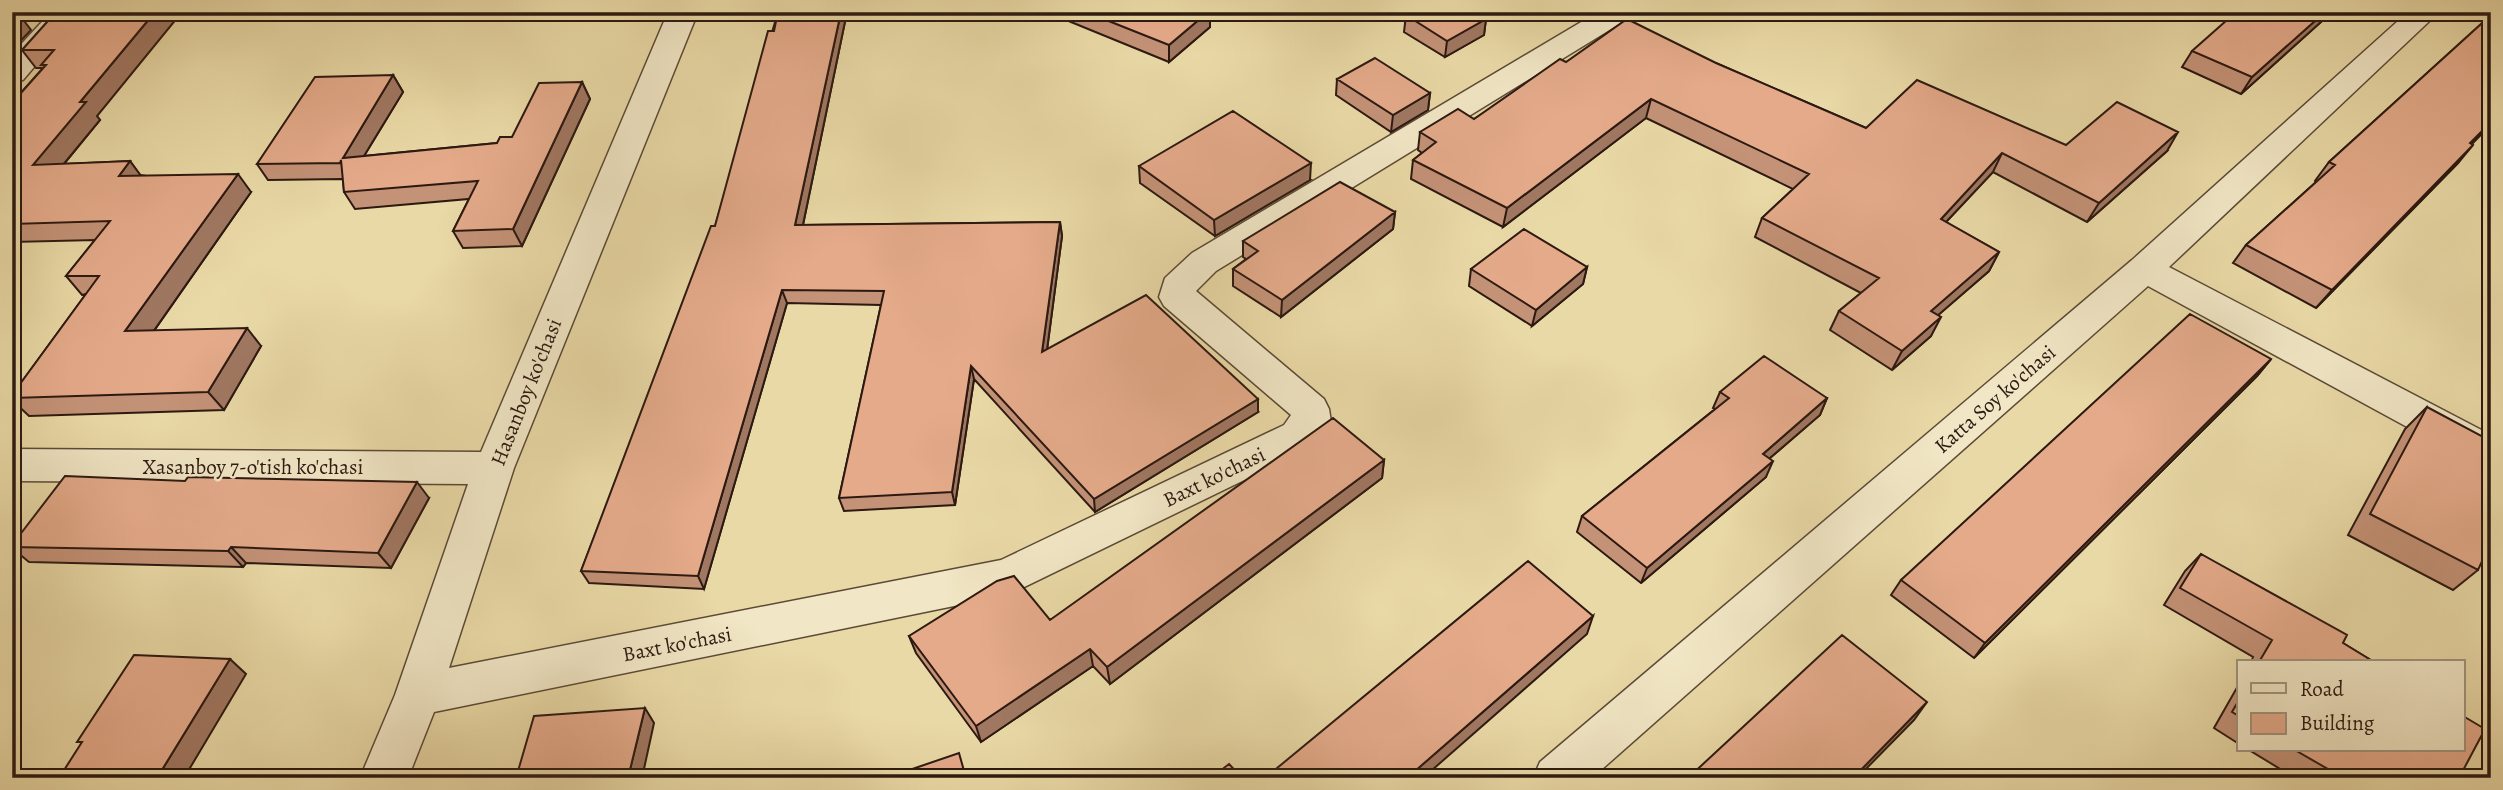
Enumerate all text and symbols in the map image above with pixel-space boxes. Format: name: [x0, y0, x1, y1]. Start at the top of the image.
street label: Hasanboy ko'chasi: [484, 314, 568, 470]
street label: Katta Soy ko'chasi: [1928, 338, 2062, 459]
street label: Baxt ko'chasi: [1158, 440, 1270, 514]
street label: Xasanboy 7-o'tish ko'chasi: [143, 453, 364, 481]
street label: Baxt ko'chasi: [620, 620, 734, 668]
legend: [2237, 660, 2464, 752]
text: Road: [2300, 675, 2344, 703]
text: Building: [2300, 709, 2375, 737]

